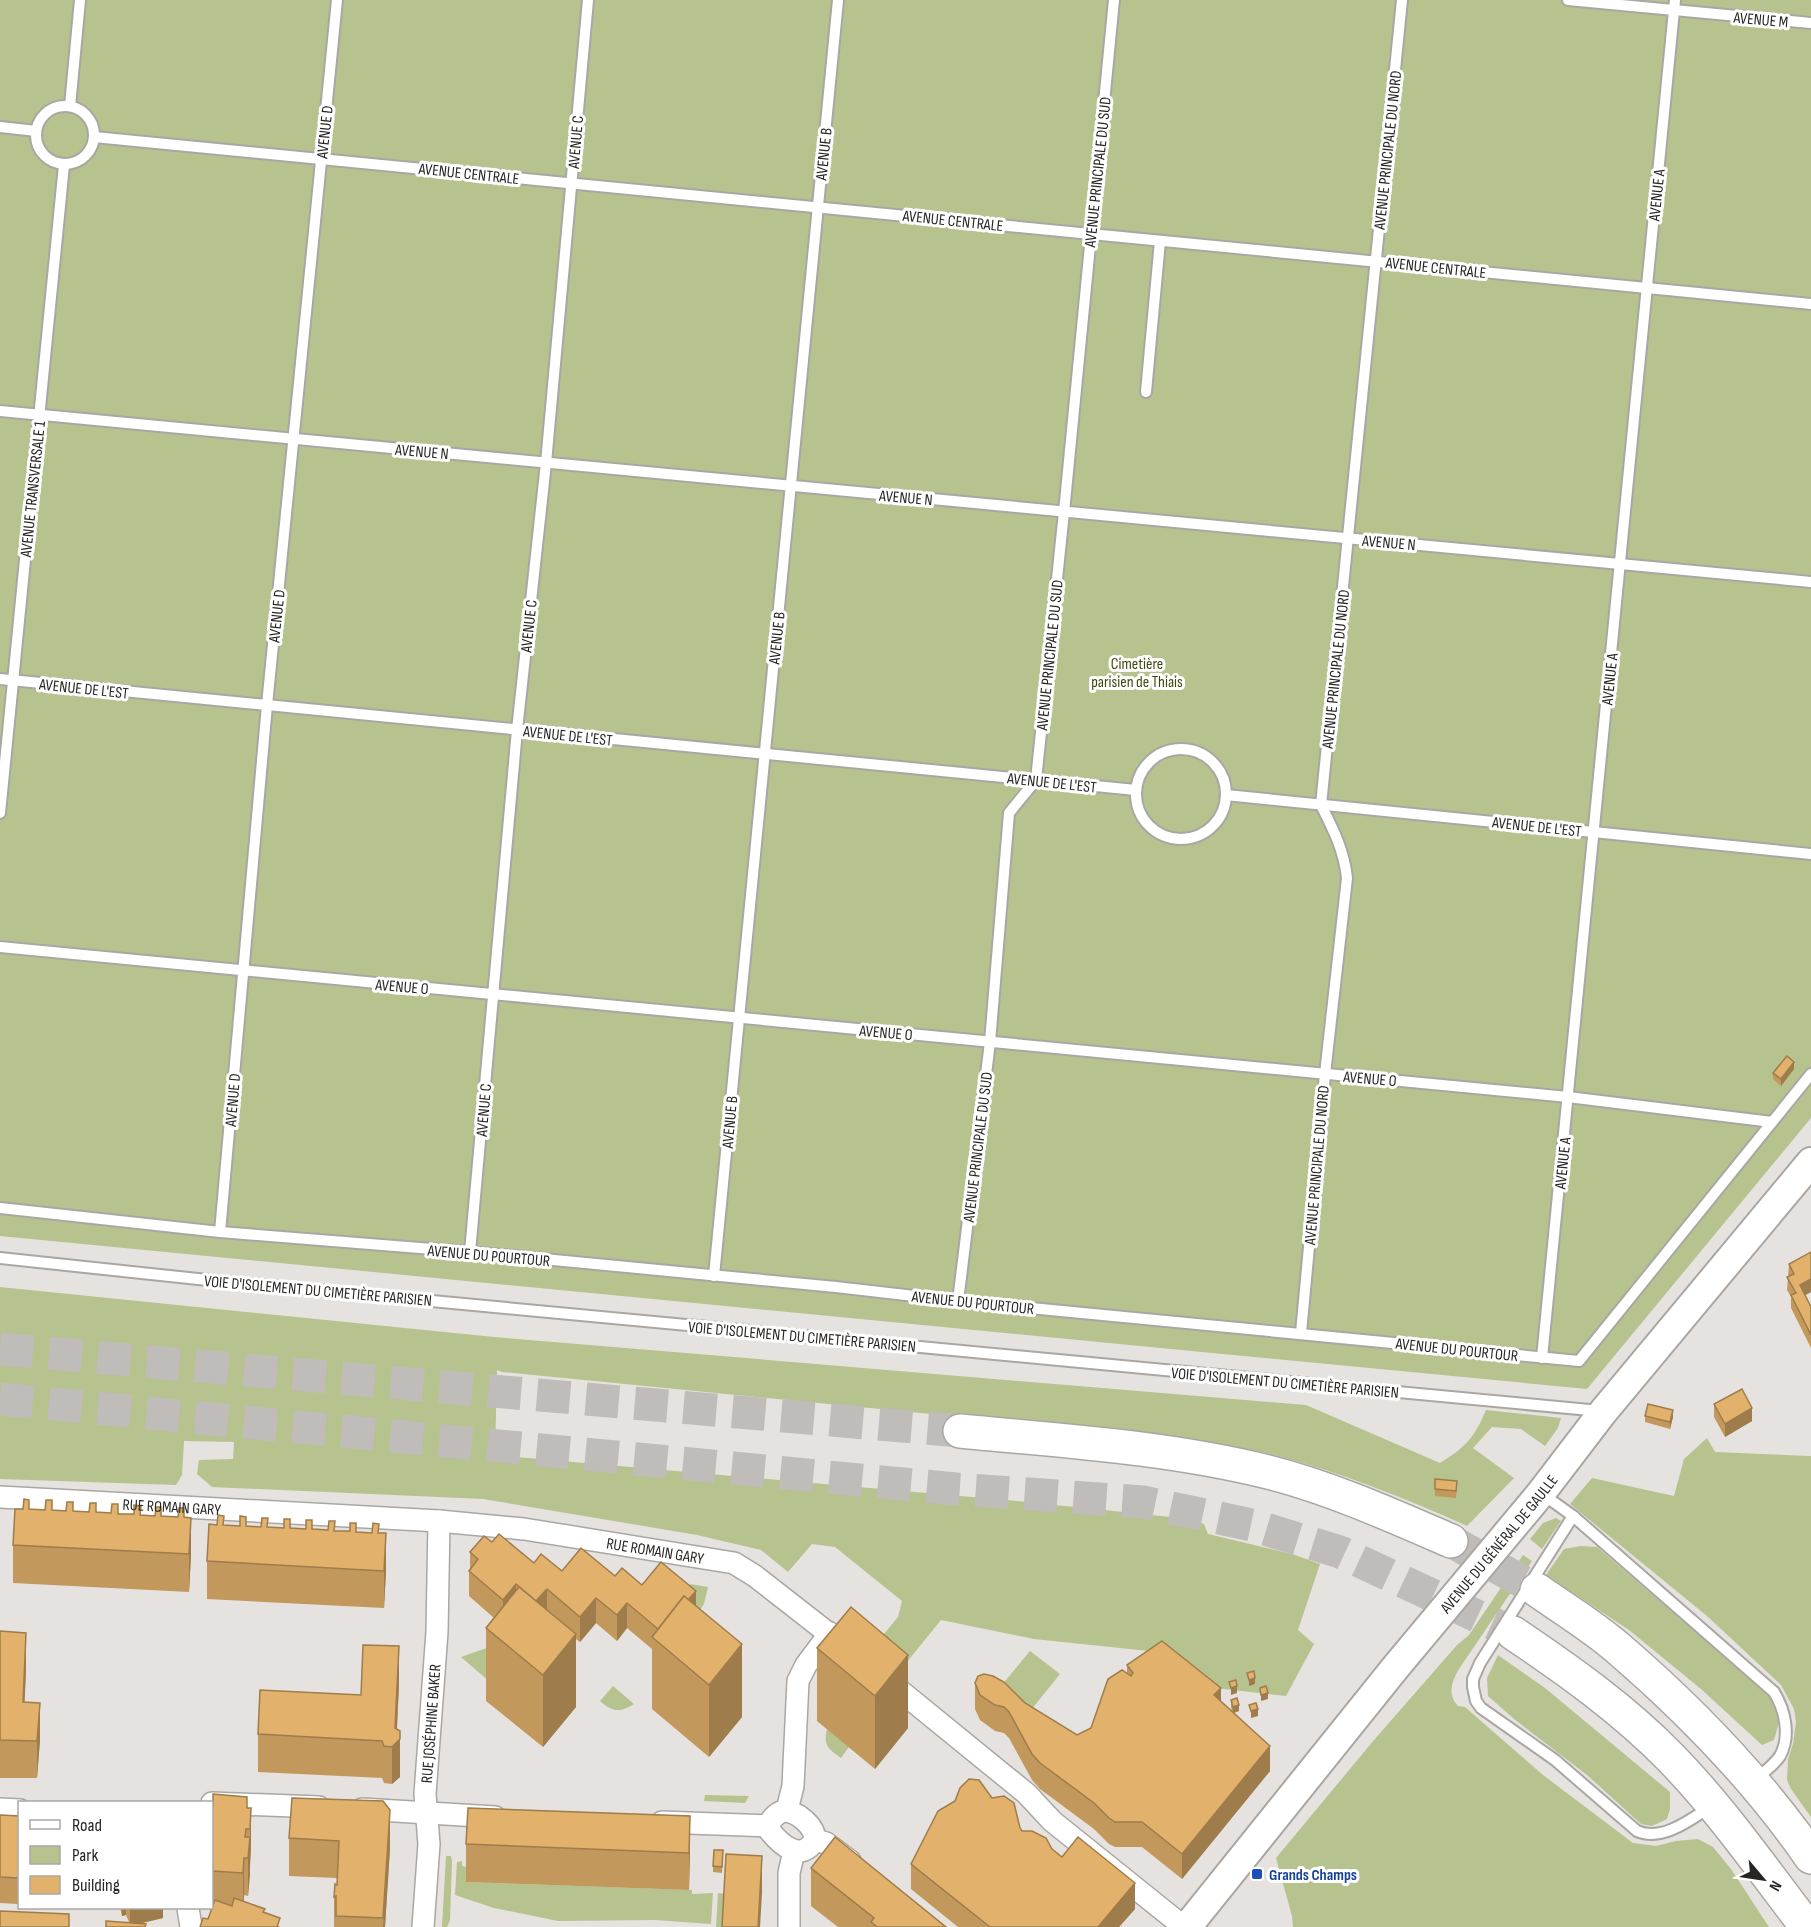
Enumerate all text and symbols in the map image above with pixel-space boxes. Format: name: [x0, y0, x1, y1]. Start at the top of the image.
street label: AVENUE M: [1732, 9, 1789, 32]
street label: AVENUE PRINCIPALE DU NORD: [1371, 70, 1406, 232]
street label: AVENUE PRINCIPALE DU SUD: [1081, 96, 1116, 249]
street label: AVENUE D: [313, 105, 338, 161]
street label: AVENUE C: [565, 115, 588, 170]
street label: AVENUE B: [812, 127, 837, 182]
street label: AVENUE CENTRALE: [417, 160, 520, 189]
street label: AVENUE A: [1645, 168, 1670, 223]
street label: AVENUE CENTRALE: [901, 207, 1004, 236]
street label: AVENUE CENTRALE: [1384, 254, 1487, 283]
street label: AVENUE TRANSVERSALE 1: [17, 420, 50, 559]
street label: AVENUE N: [393, 441, 449, 464]
street label: AVENUE N: [877, 487, 933, 510]
street label: AVENUE N: [1360, 532, 1416, 555]
street label: AVENUE PRINCIPALE DU SUD: [1033, 579, 1068, 732]
street label: AVENUE D: [265, 589, 290, 645]
street label: AVENUE PRINCIPALE DU NORD: [1319, 589, 1354, 751]
street label: AVENUE C: [517, 598, 542, 655]
street label: AVENUE B: [765, 611, 790, 666]
street label: AVENUE A: [1598, 652, 1623, 707]
park label: Cimetière parisien de Thiais: [1091, 655, 1183, 692]
street label: AVENUE DE L'EST: [37, 675, 130, 704]
street label: AVENUE DE L'EST: [521, 722, 614, 751]
street label: AVENUE DE L'EST: [1005, 769, 1098, 798]
street label: AVENUE DE L'EST: [1490, 813, 1583, 842]
street label: AVENUE O: [374, 976, 429, 999]
street label: AVENUE O: [858, 1022, 913, 1045]
street label: AVENUE O: [1342, 1068, 1397, 1091]
street label: AVENUE PRINCIPALE DU SUD: [960, 1071, 997, 1224]
street label: AVENUE D: [222, 1073, 245, 1128]
street label: AVENUE C: [473, 1083, 496, 1138]
street label: AVENUE PRINCIPALE DU NORD: [1301, 1085, 1334, 1247]
street label: AVENUE B: [719, 1095, 742, 1150]
street label: AVENUE A: [1551, 1136, 1576, 1191]
street label: AVENUE DU POURTOUR: [426, 1242, 551, 1271]
street label: VOIE D'ISOLEMENT DU CIMETIÈRE PARISIEN: [203, 1272, 432, 1311]
street label: AVENUE DU POURTOUR: [910, 1288, 1035, 1319]
street label: VOIE D'ISOLEMENT DU CIMETIÈRE PARISIEN: [687, 1318, 916, 1357]
street label: AVENUE DU POURTOUR: [1394, 1335, 1519, 1366]
street label: VOIE D'ISOLEMENT DU CIMETIÈRE PARISIEN: [1170, 1364, 1399, 1403]
street label: AVENUE DU GÉNÉRAL DE GAULLE: [1436, 1472, 1562, 1618]
street label: RUE ROMAIN GARY: [122, 1496, 222, 1520]
street label: RUE ROMAIN GARY: [605, 1534, 706, 1569]
street label: RUE JOSÉPHINE BAKER: [418, 1663, 446, 1784]
legend: [18, 1801, 213, 1909]
text: Road: [72, 1815, 102, 1836]
text: Park: [72, 1845, 98, 1866]
north arrow: [1733, 1849, 1793, 1909]
place label: Grands Champs: [1269, 1866, 1357, 1885]
marker: Grands Champs: [1250, 1867, 1264, 1881]
text: Building: [72, 1875, 120, 1896]
text: N: [1764, 1877, 1785, 1894]

